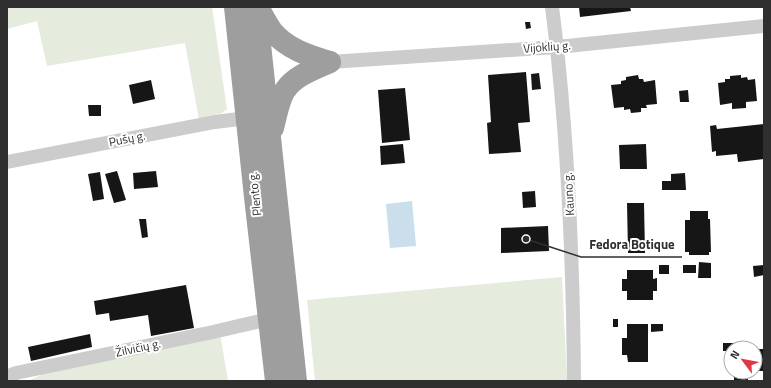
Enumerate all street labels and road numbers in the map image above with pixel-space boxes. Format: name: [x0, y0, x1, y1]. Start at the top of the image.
street label: Vijoklių g.: [523, 35, 571, 58]
street label: Pušų g.: [107, 126, 147, 151]
street label: Plento g.: [243, 171, 266, 217]
street label: Kauno g.: [558, 172, 579, 216]
street label: Žilvičių g.: [113, 333, 162, 362]

